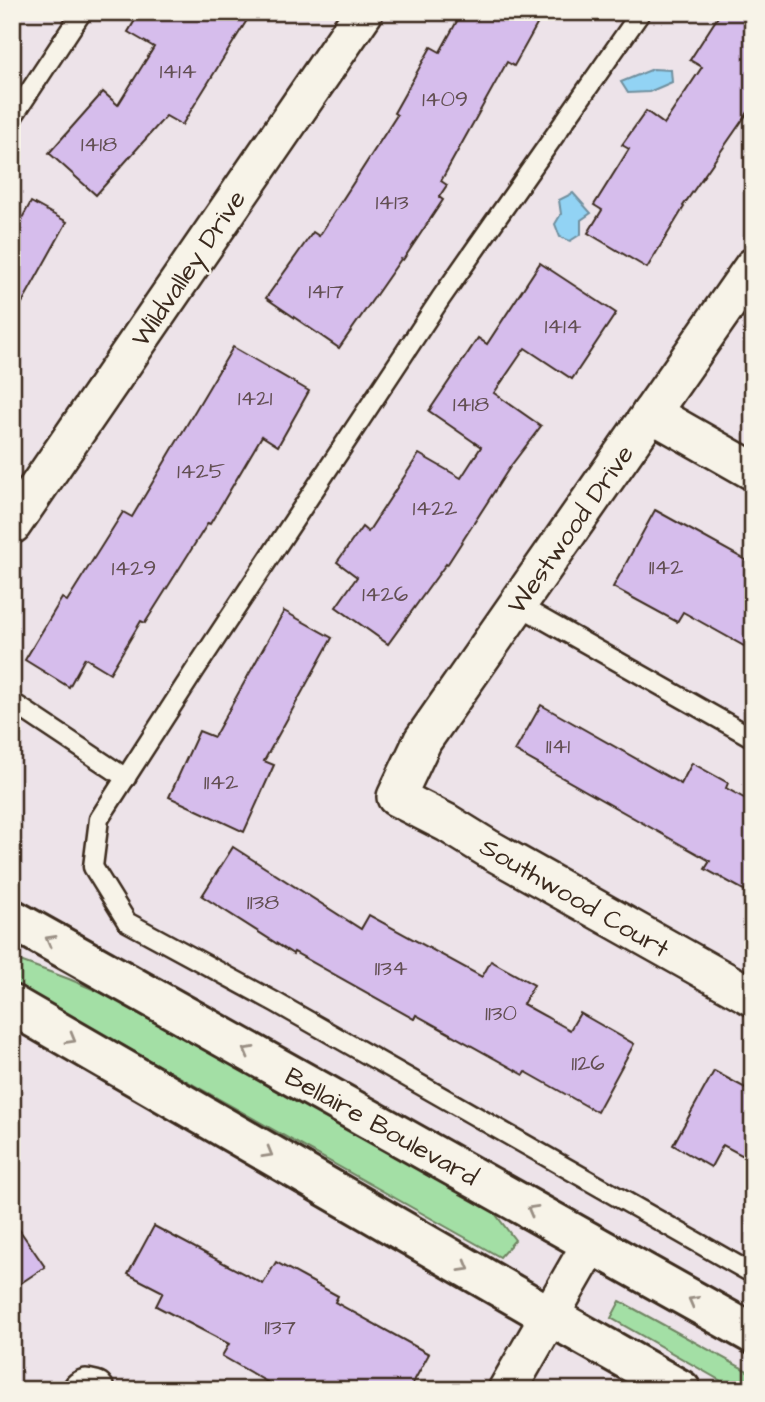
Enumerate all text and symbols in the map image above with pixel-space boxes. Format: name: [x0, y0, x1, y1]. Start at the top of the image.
house number: 1414: [159, 55, 197, 87]
house number: 1409: [422, 83, 468, 115]
house number: 1418: [81, 128, 117, 160]
street label: Wildvalley Drive: [123, 183, 256, 355]
house number: 1413: [375, 186, 409, 218]
house number: 1417: [308, 275, 344, 307]
house number: 1414: [544, 310, 582, 342]
house number: 1421: [238, 382, 272, 414]
house number: 1418: [453, 388, 489, 420]
street label: Westwood Drive: [499, 438, 643, 621]
house number: 1425: [177, 455, 225, 487]
house number: 1422: [413, 492, 457, 524]
house number: 1142: [649, 551, 683, 583]
house number: 1429: [112, 552, 156, 584]
house number: 1426: [362, 578, 408, 610]
house number: 1141: [546, 730, 570, 762]
house number: 1142: [204, 766, 238, 798]
street label: Southwood Court: [473, 829, 676, 967]
house number: 1138: [247, 886, 279, 918]
one-way arrow: [44, 935, 57, 948]
house number: 1134: [374, 952, 408, 984]
house number: 1130: [485, 997, 517, 1029]
one-way arrow: [64, 1031, 77, 1044]
one-way arrow: [243, 1046, 255, 1059]
house number: 1126: [571, 1047, 605, 1079]
street label: Bellaire Boulevard: [279, 1059, 485, 1195]
one-way arrow: [261, 1145, 274, 1158]
one-way arrow: [527, 1205, 539, 1218]
one-way arrow: [458, 1259, 471, 1272]
one-way arrow: [688, 1296, 701, 1309]
house number: 1137: [264, 1311, 296, 1343]

